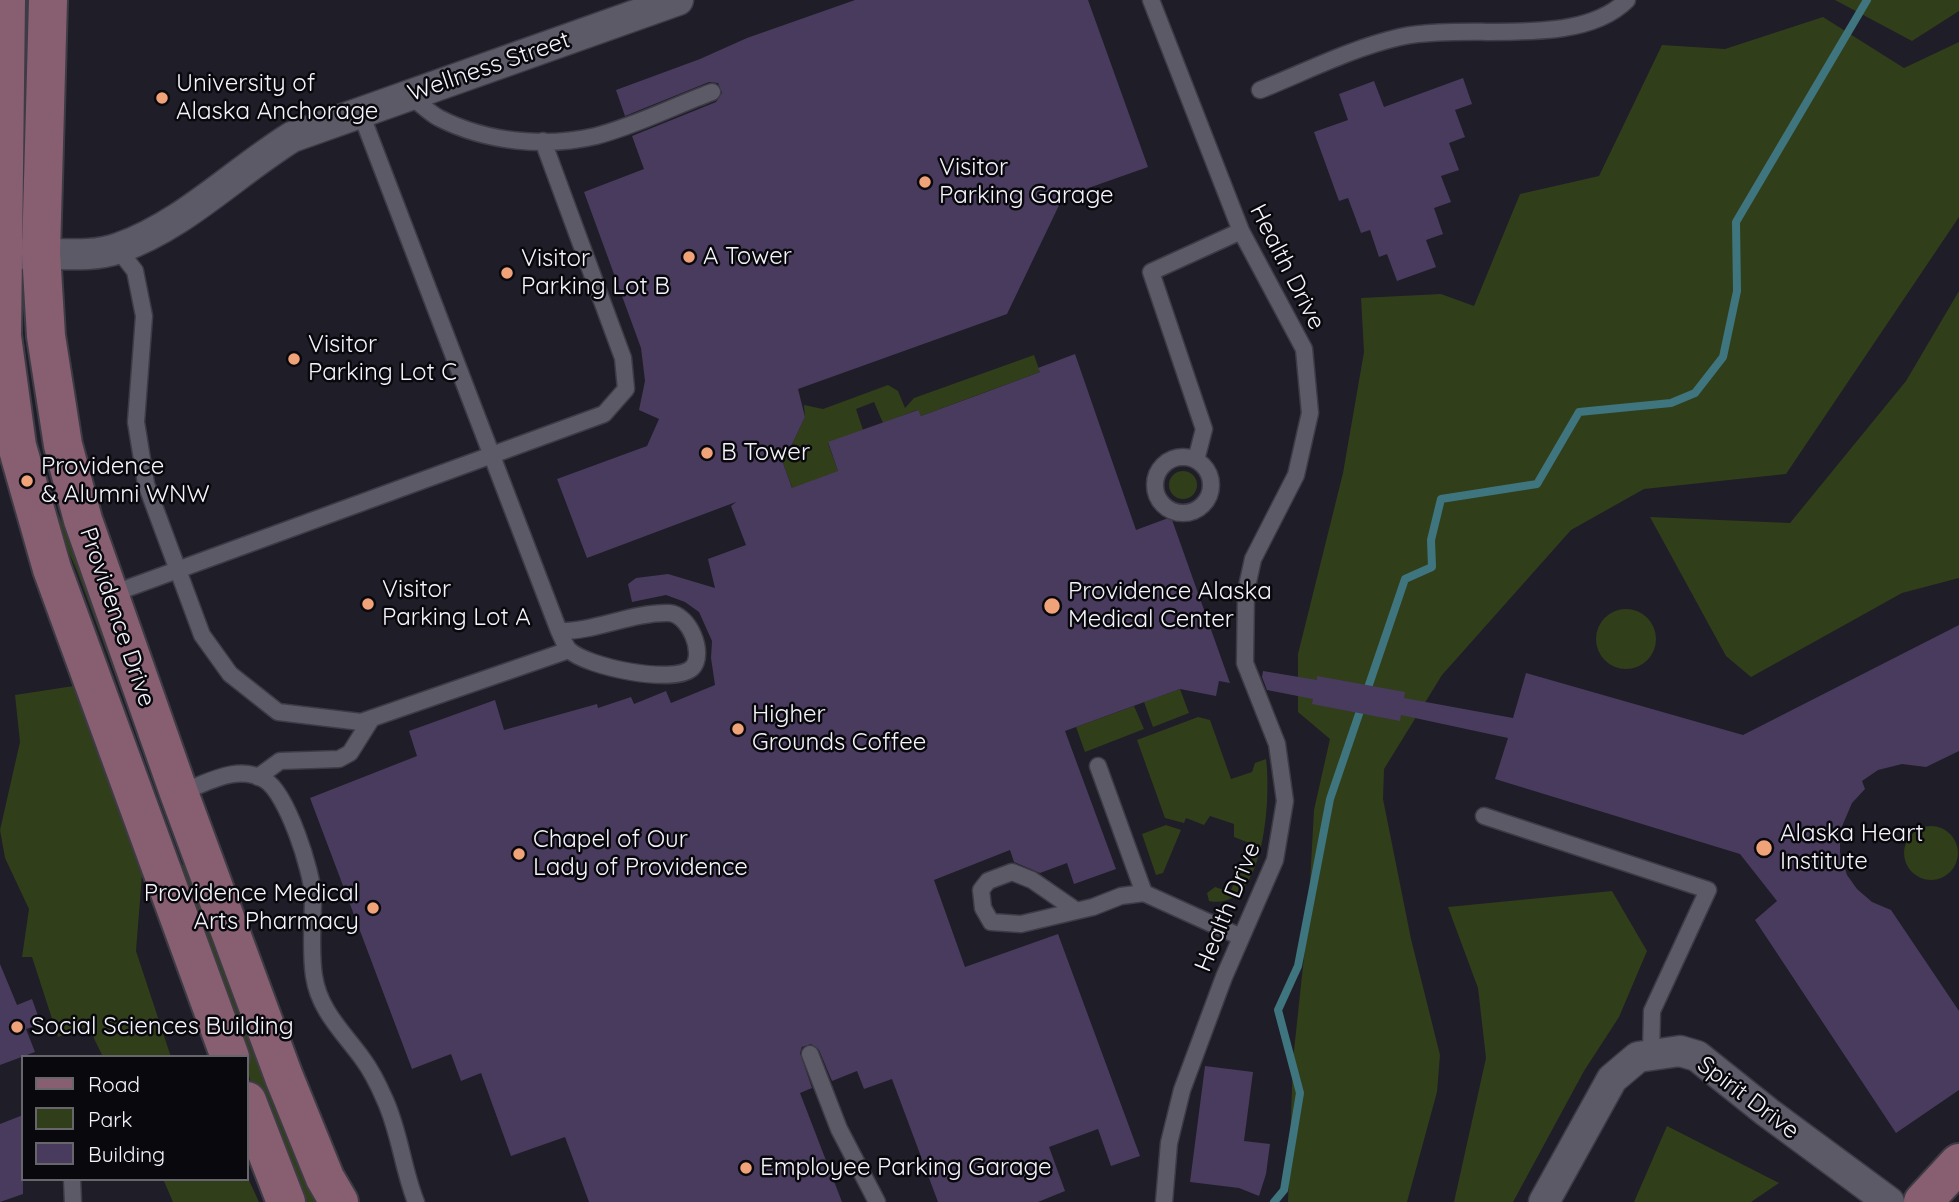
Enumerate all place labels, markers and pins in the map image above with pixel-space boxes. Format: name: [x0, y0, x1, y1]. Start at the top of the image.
place label: University of Alaska Anchorage: [176, 70, 378, 126]
marker: University of Alaska Anchorage: [154, 90, 170, 106]
place label: Visitor Parking Garage: [939, 154, 1113, 210]
marker: Visitor Parking Garage: [917, 174, 933, 190]
place label: A Tower: [703, 243, 792, 271]
place label: Visitor Parking Lot B: [521, 245, 670, 301]
marker: A Tower: [681, 249, 697, 265]
marker: Visitor Parking Lot B: [499, 265, 515, 281]
place label: Visitor Parking Lot C: [308, 331, 457, 387]
marker: Visitor Parking Lot C: [286, 351, 302, 367]
place label: B Tower: [721, 439, 810, 467]
marker: B Tower: [699, 445, 715, 461]
place label: Providence & Alumni WNW: [41, 453, 210, 509]
marker: Providence & Alumni WNW: [19, 473, 35, 489]
place label: Visitor Parking Lot A: [382, 576, 531, 632]
place label: Providence Alaska Medical Center: [1068, 578, 1272, 634]
marker: Visitor Parking Lot A: [360, 596, 376, 612]
marker: Providence Alaska Medical Center: [1042, 596, 1062, 616]
place label: Higher Grounds Coffee: [752, 701, 926, 757]
marker: Higher Grounds Coffee: [730, 721, 746, 737]
place label: Alaska Heart Institute: [1780, 820, 1924, 876]
place label: Chapel of Our Lady of Providence: [533, 826, 748, 882]
marker: Alaska Heart Institute: [1754, 838, 1774, 858]
marker: Chapel of Our Lady of Providence: [511, 846, 527, 862]
place label: Providence Medical Arts Pharmacy: [144, 880, 359, 936]
marker: Providence Medical Arts Pharmacy: [365, 900, 381, 916]
place label: Social Sciences Building: [31, 1013, 294, 1041]
marker: Social Sciences Building: [9, 1019, 25, 1035]
place label: Employee Parking Garage: [760, 1154, 1051, 1182]
marker: Employee Parking Garage: [738, 1160, 754, 1176]

